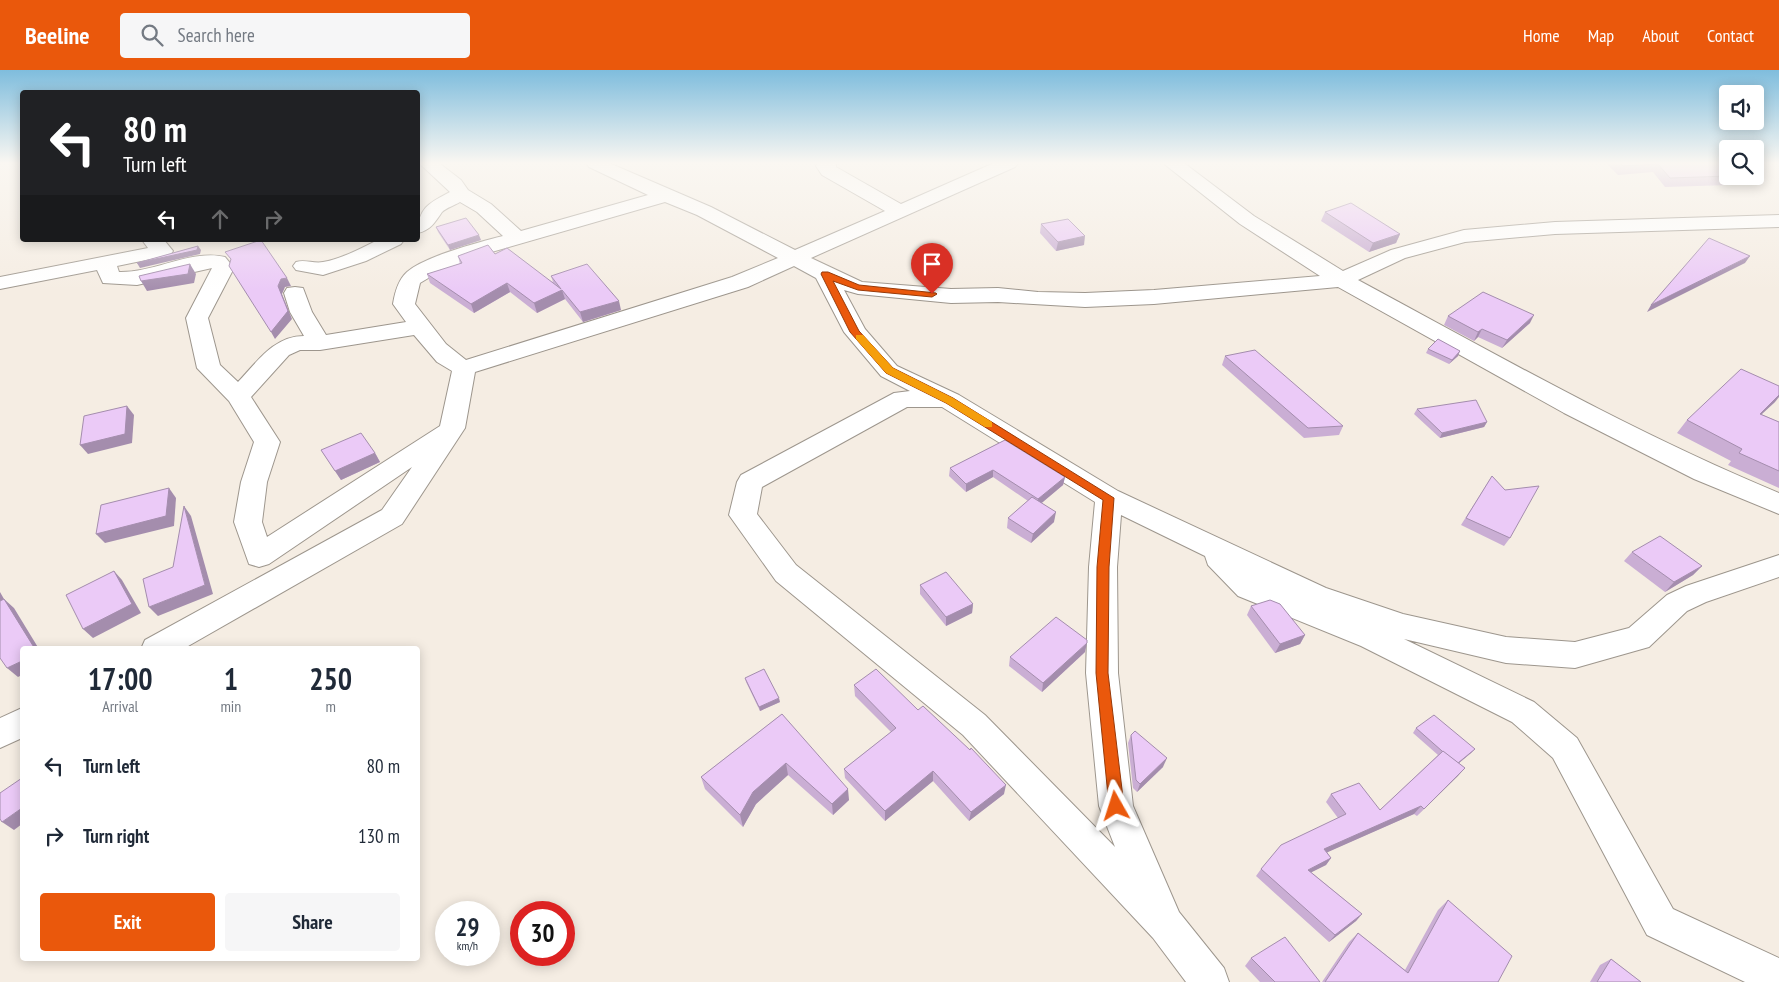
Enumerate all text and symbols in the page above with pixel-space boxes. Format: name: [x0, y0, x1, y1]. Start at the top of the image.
search box: [120, 13, 470, 58]
text: Beeline: [25, 20, 90, 51]
icon: search: [138, 21, 166, 49]
text: Search here: [178, 23, 255, 47]
text: Home: [1523, 24, 1560, 47]
text: Map: [1588, 24, 1614, 47]
text: About: [1642, 24, 1679, 47]
text: Contact: [1707, 24, 1754, 47]
map controls: [1719, 85, 1764, 185]
button: sound: [1719, 85, 1764, 130]
text: 80 m: [123, 106, 187, 152]
icon: left: [40, 110, 105, 175]
button: search: [1719, 140, 1764, 185]
text: Turn left: [123, 150, 187, 178]
icon: left: [153, 205, 181, 233]
icon: ahead: [206, 205, 234, 233]
icon: right: [259, 205, 287, 233]
pin: [911, 243, 953, 294]
icon: arrive: [918, 250, 946, 278]
text: 17:00: [88, 659, 153, 698]
text: 1: [224, 659, 238, 698]
text: 250: [309, 659, 352, 698]
text: Arrival: [102, 696, 138, 716]
text: min: [220, 696, 241, 716]
text: m: [325, 696, 336, 716]
icon: left: [40, 752, 68, 780]
text: Turn left: [83, 754, 140, 778]
text: 80 m: [367, 754, 400, 778]
position arrow: [1089, 779, 1141, 831]
icon: right: [40, 822, 68, 850]
text: Turn right: [83, 824, 149, 848]
text: 130 m: [358, 824, 400, 848]
button: Exit: [40, 893, 215, 951]
button: Share: [225, 893, 400, 951]
speed limit sign: 30: [510, 901, 575, 966]
text: 29: [456, 911, 479, 943]
text: km/h: [457, 938, 478, 953]

